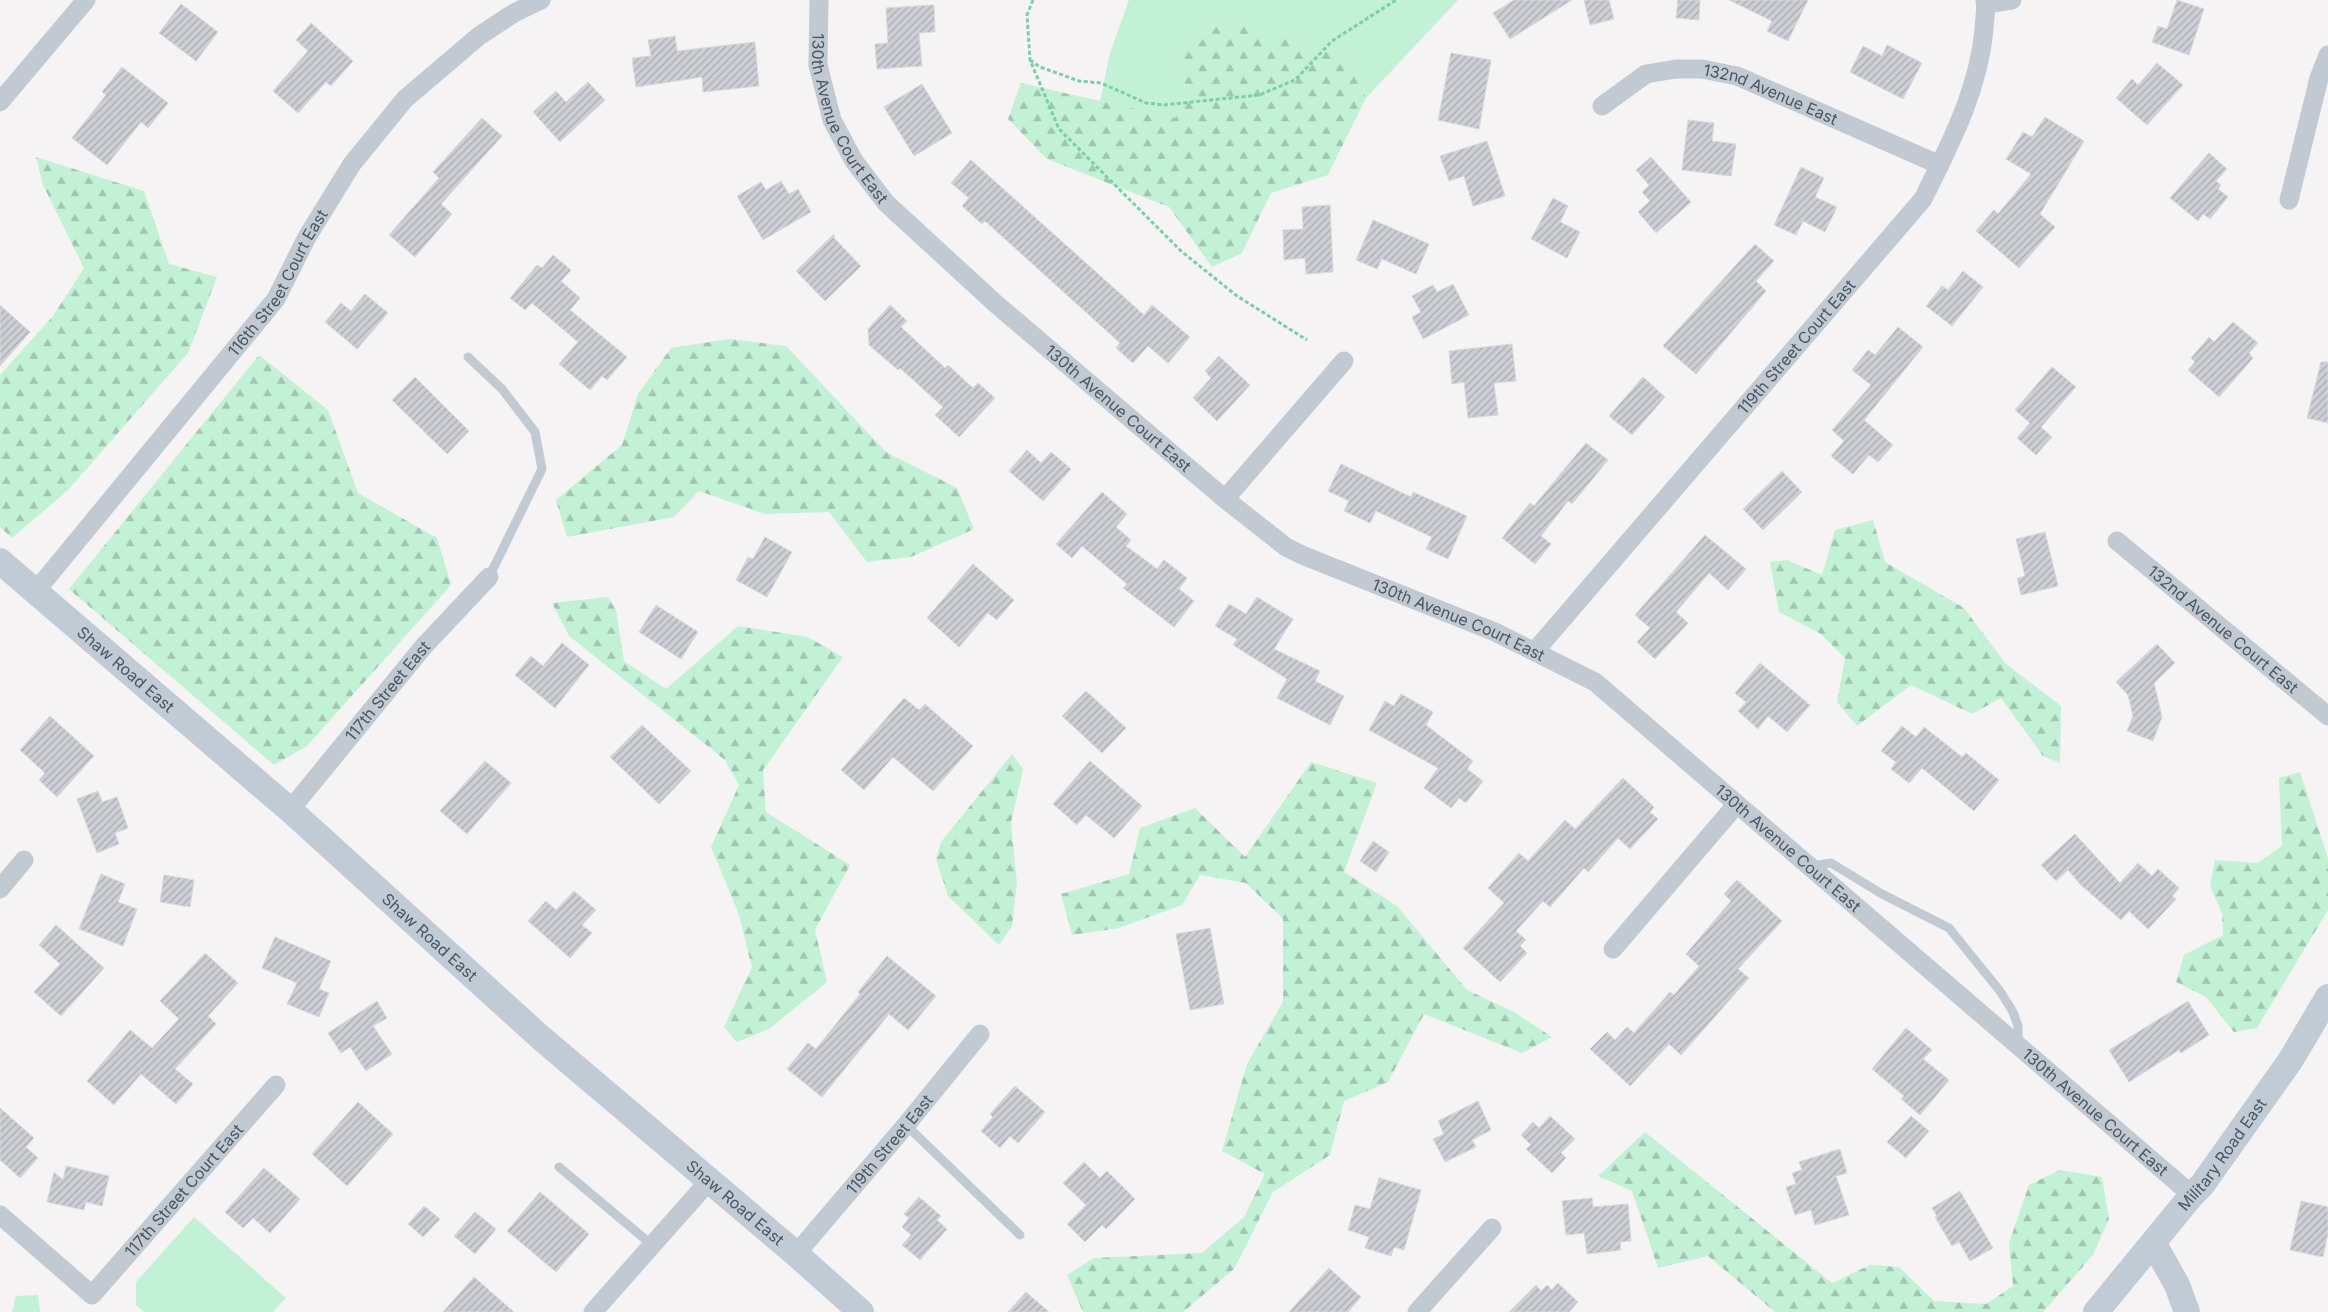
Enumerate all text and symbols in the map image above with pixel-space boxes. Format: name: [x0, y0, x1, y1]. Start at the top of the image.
street label: 130th Avenue Court East: [808, 33, 893, 207]
street label: 132nd Avenue East: [1702, 60, 1841, 129]
street label: 116th Street Court East: [223, 206, 332, 360]
street label: 119th Street Court East: [1733, 275, 1860, 418]
street label: 130th Avenue Court East: [1041, 340, 1195, 476]
street label: 132nd Avenue Court East: [2144, 561, 2303, 697]
street label: 130th Avenue Court East: [1369, 574, 1548, 665]
street label: Shaw Road East: [73, 622, 179, 716]
street label: 117th Street East: [341, 636, 434, 745]
street label: 130th Avenue Court East: [1711, 780, 1865, 916]
street label: Shaw Road East: [378, 889, 482, 985]
street label: 130th Avenue Court East: [2018, 1044, 2172, 1180]
street label: 119th Street East: [841, 1090, 937, 1198]
street label: Military Road East: [2173, 1094, 2271, 1215]
street label: 117th Street Court East: [120, 1120, 247, 1261]
street label: Shaw Road East: [682, 1156, 788, 1250]

